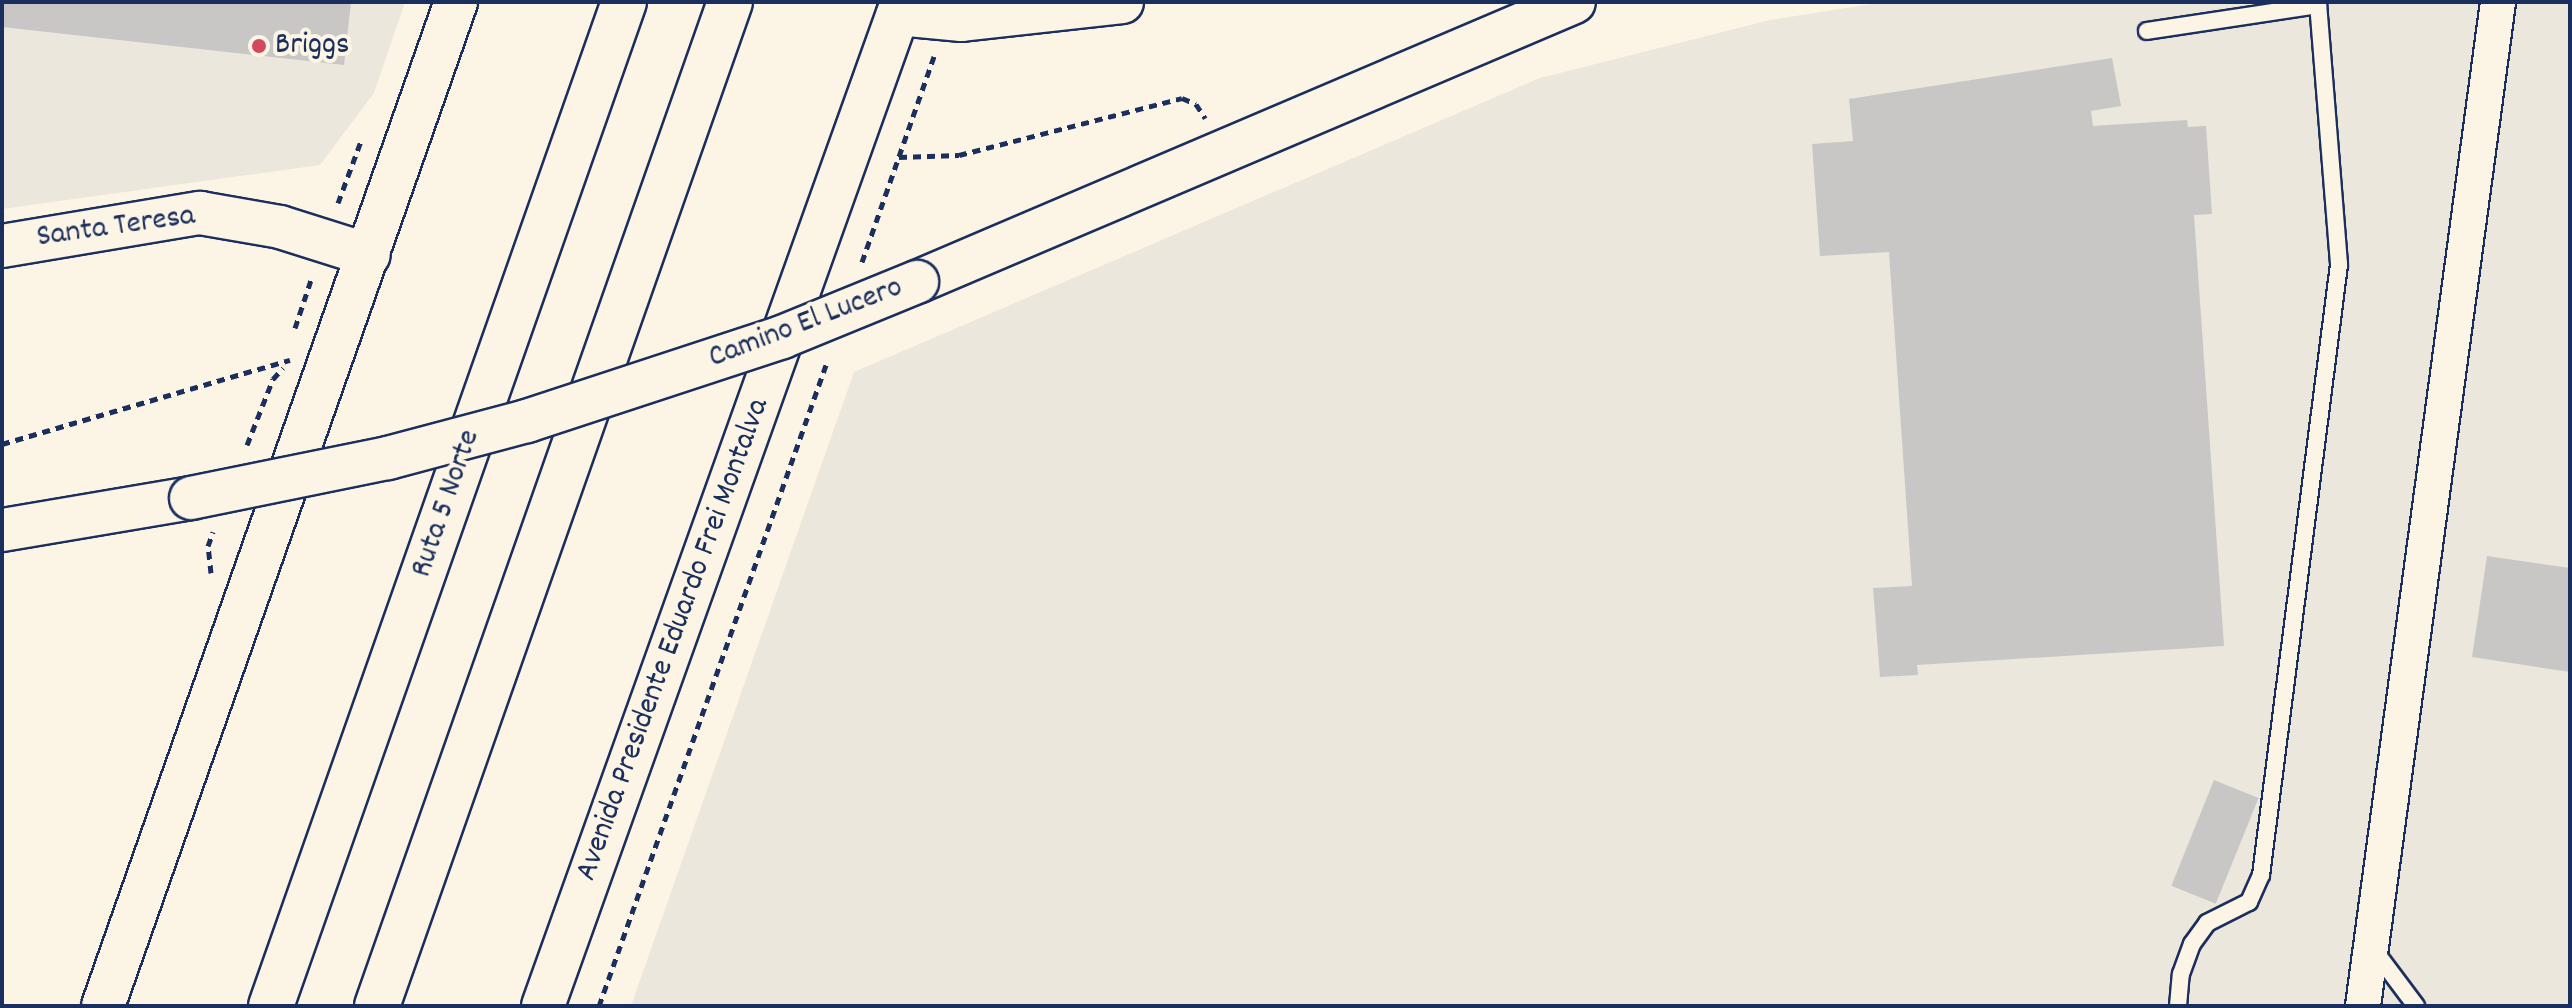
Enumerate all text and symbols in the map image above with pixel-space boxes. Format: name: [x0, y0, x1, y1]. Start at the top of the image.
place label: Briggs: [275, 27, 349, 65]
marker: Briggs: [250, 37, 268, 55]
street label: Santa Teresa: [34, 198, 198, 258]
street label: Camino El Lucero: [704, 269, 908, 379]
street label: Avenida Presidente Eduardo Frei Montalva: [569, 394, 779, 886]
street label: Ruta 5 Norte: [404, 425, 490, 583]

